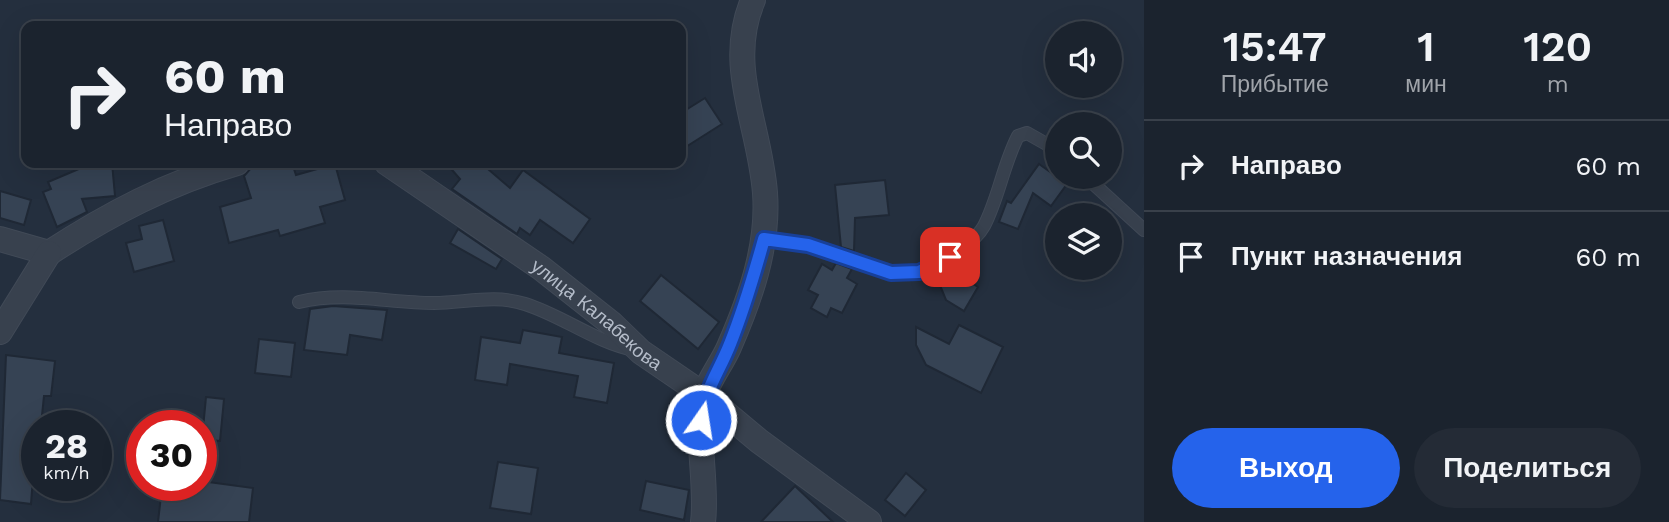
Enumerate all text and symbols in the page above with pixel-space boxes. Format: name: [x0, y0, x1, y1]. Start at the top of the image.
map controls: [1045, 21, 1122, 280]
button: sound: [1045, 21, 1122, 98]
text: 15:47: [1223, 22, 1327, 71]
text: 1: [1417, 22, 1435, 71]
text: 120: [1523, 22, 1592, 71]
text: 60 m: [164, 47, 286, 105]
icon: right: [49, 49, 140, 140]
text: Прибытие: [1221, 71, 1329, 98]
text: мин: [1405, 71, 1447, 98]
text: m: [1547, 71, 1569, 98]
text: Направо: [164, 106, 292, 144]
button: search: [1045, 112, 1122, 189]
icon: right: [1172, 147, 1210, 185]
text: Направо: [1231, 150, 1342, 180]
text: 60 m: [1575, 151, 1641, 181]
button: layers: [1045, 203, 1122, 280]
pin: [920, 227, 980, 287]
icon: arrive: [931, 238, 969, 276]
icon: arrive: [1172, 238, 1210, 276]
text: Пункт назначения: [1231, 241, 1462, 271]
text: 60 m: [1575, 242, 1641, 272]
street label: улица Калабекова: [527, 254, 667, 375]
position arrow: [664, 383, 738, 457]
speed limit sign: 30: [126, 410, 217, 501]
text: 28: [45, 425, 88, 467]
button: Выход: [1172, 428, 1400, 508]
button: Поделиться: [1414, 428, 1641, 508]
text: km/h: [43, 462, 90, 483]

